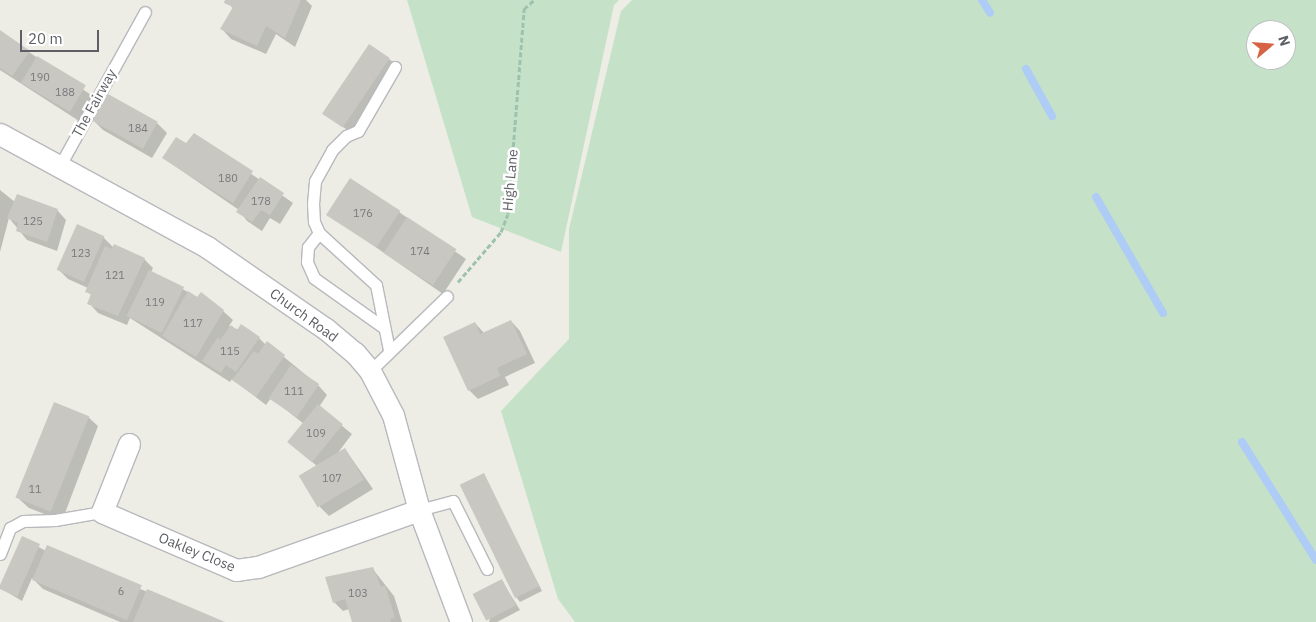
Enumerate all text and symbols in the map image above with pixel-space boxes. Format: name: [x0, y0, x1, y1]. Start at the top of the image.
scale bar: [22, 20, 101, 52]
north arrow: [1246, 20, 1296, 70]
text: 20 m: [28, 29, 63, 48]
text: N: [1274, 33, 1294, 48]
street label: The Fairway: [68, 66, 120, 140]
house number: 190: [30, 70, 50, 84]
house number: 188: [55, 85, 75, 99]
house number: 184: [128, 121, 148, 135]
street label: High Lane: [499, 148, 521, 212]
house number: 180: [218, 171, 238, 185]
house number: 178: [251, 194, 271, 208]
house number: 176: [353, 206, 373, 220]
house number: 125: [23, 214, 43, 228]
house number: 174: [410, 244, 430, 258]
house number: 123: [71, 246, 91, 260]
house number: 121: [105, 268, 125, 282]
street label: Church Road: [267, 285, 341, 345]
house number: 119: [145, 295, 165, 309]
house number: 117: [183, 316, 203, 330]
house number: 115: [220, 344, 240, 358]
house number: 111: [284, 384, 304, 398]
house number: 109: [306, 426, 326, 440]
house number: 107: [322, 471, 342, 485]
house number: 11: [28, 482, 42, 496]
street label: Oakley Close: [156, 529, 238, 575]
house number: 6: [118, 584, 124, 598]
house number: 103: [348, 586, 368, 600]

